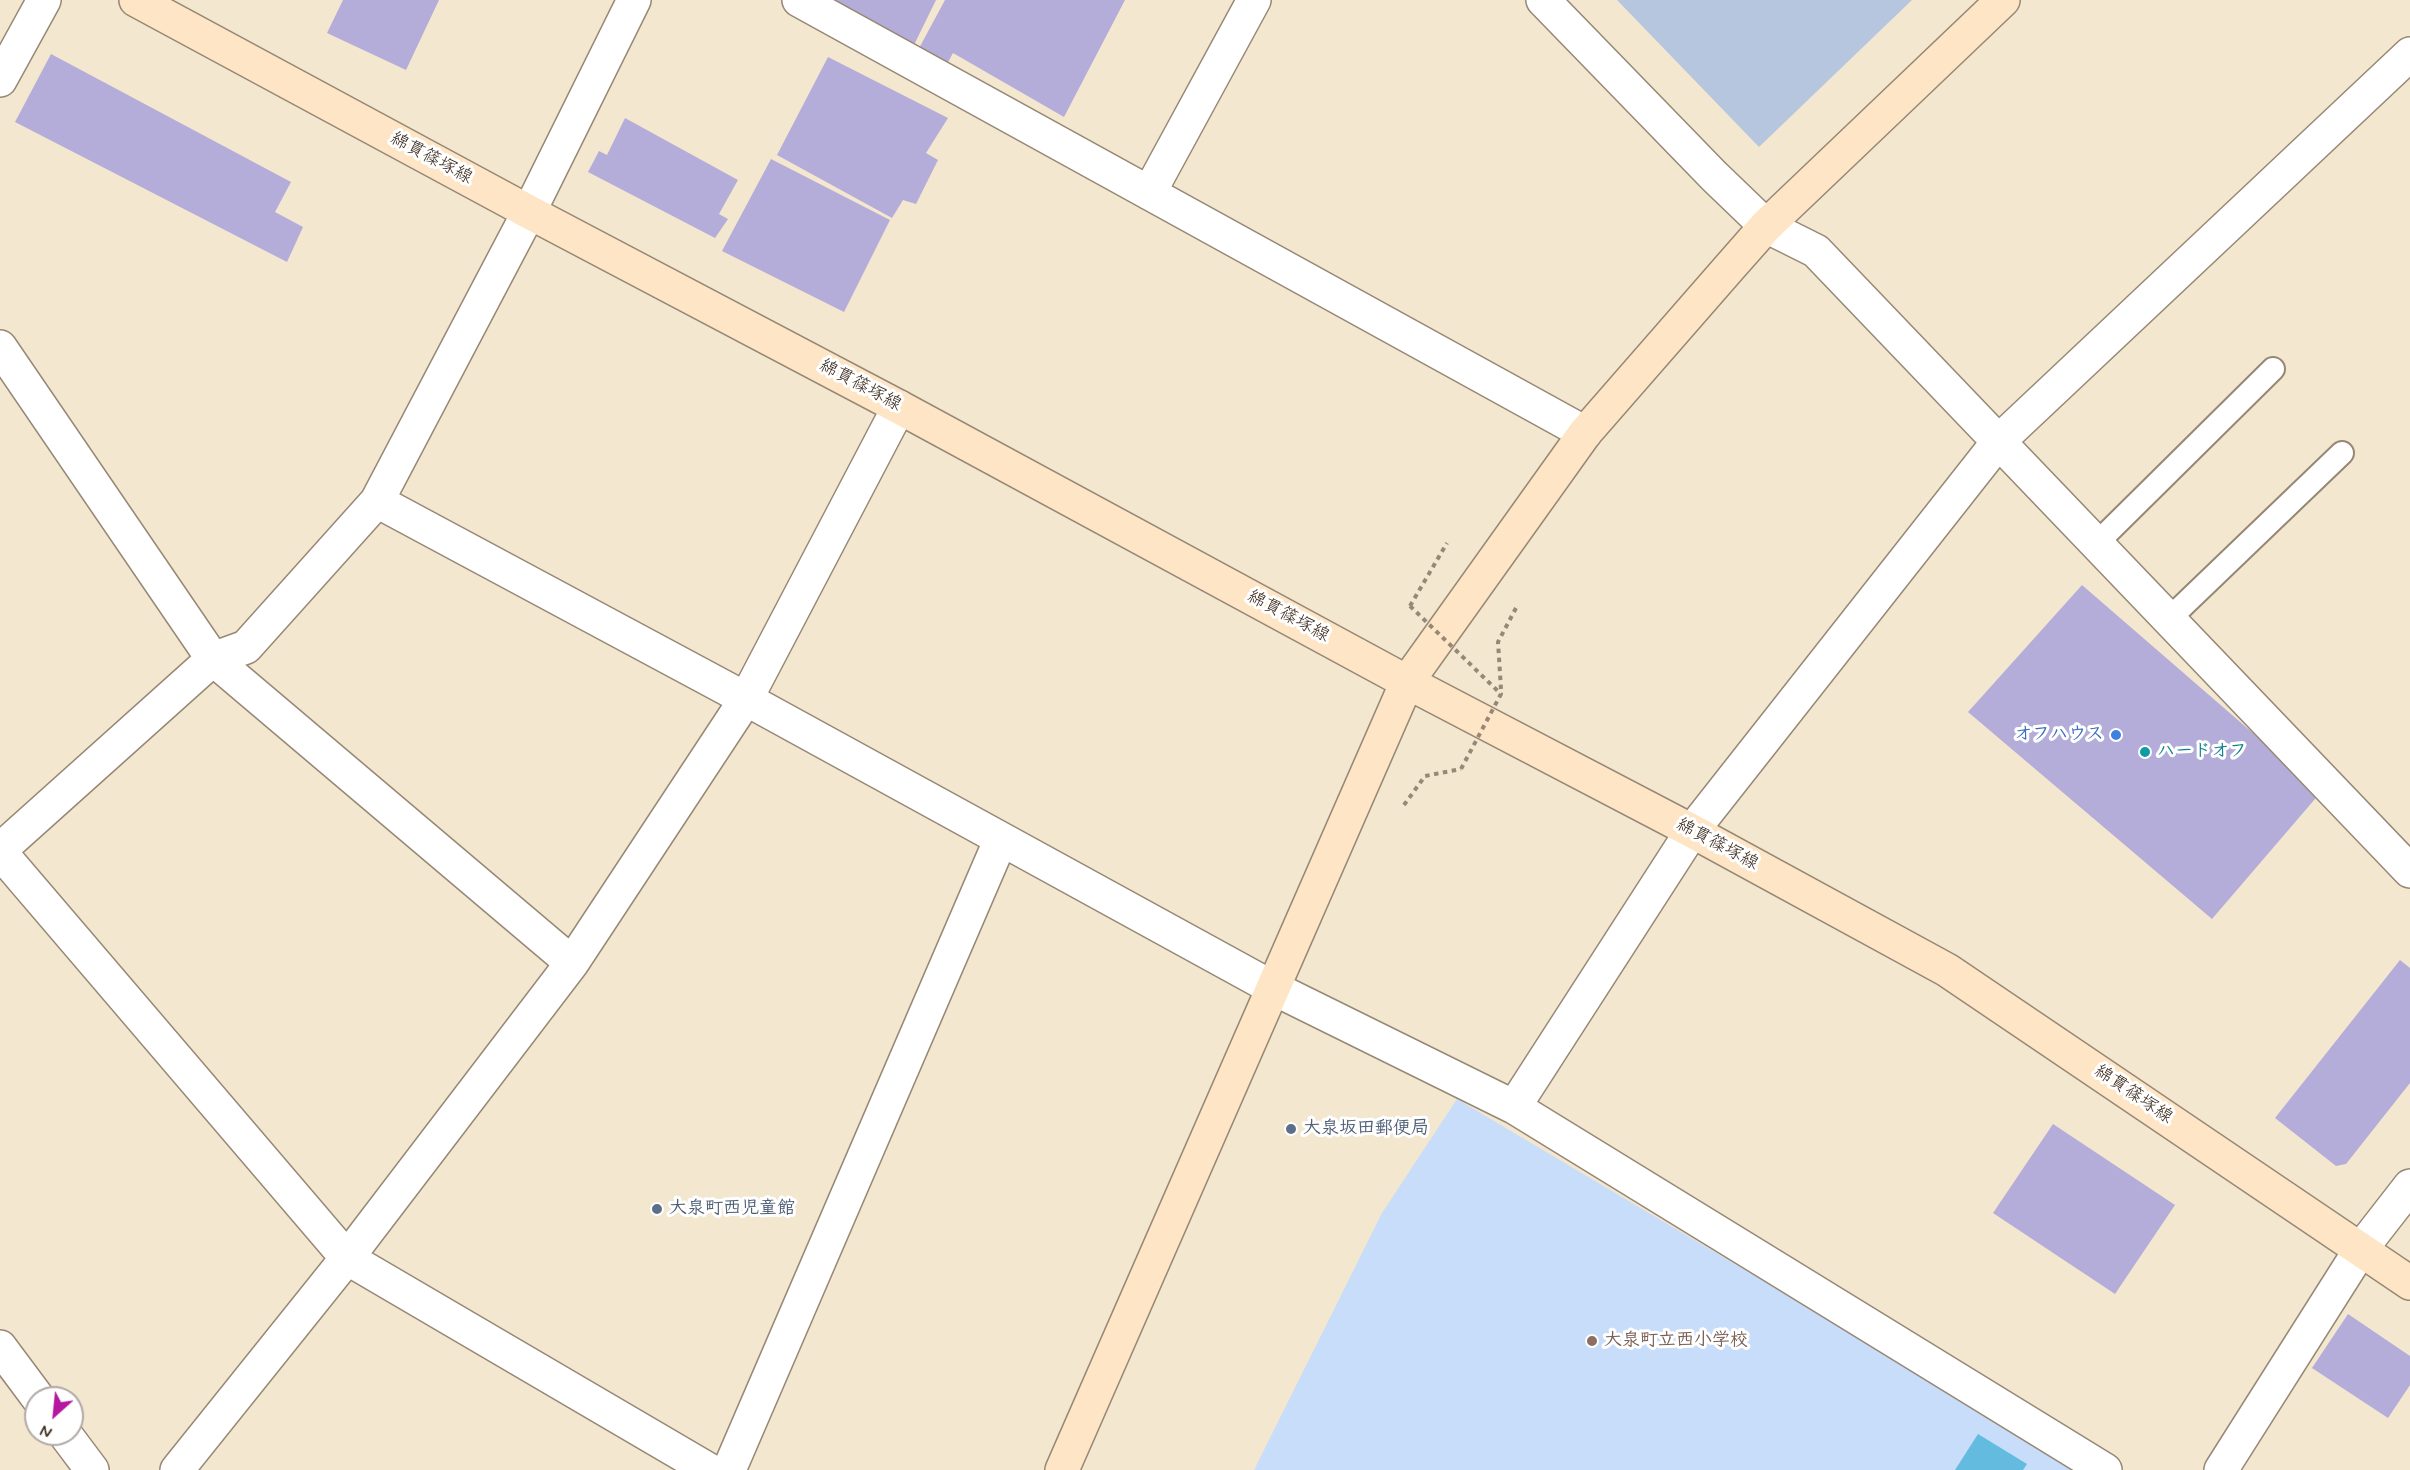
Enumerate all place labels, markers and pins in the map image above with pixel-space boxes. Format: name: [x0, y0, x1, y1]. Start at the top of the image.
place label: オフハウス: [2014, 724, 2104, 746]
marker: オフハウス: [2109, 728, 2123, 742]
place label: ハードオフ: [2157, 741, 2247, 763]
marker: ハードオフ: [2138, 745, 2152, 759]
place label: 大泉坂田郵便局: [1303, 1118, 1429, 1140]
marker: 大泉坂田郵便局: [1284, 1122, 1298, 1136]
place label: 大泉町西児童館: [669, 1198, 795, 1220]
marker: 大泉町西児童館: [650, 1202, 664, 1216]
place label: 大泉町立西小学校: [1604, 1330, 1748, 1352]
marker: 大泉町立西小学校: [1585, 1334, 1599, 1348]

